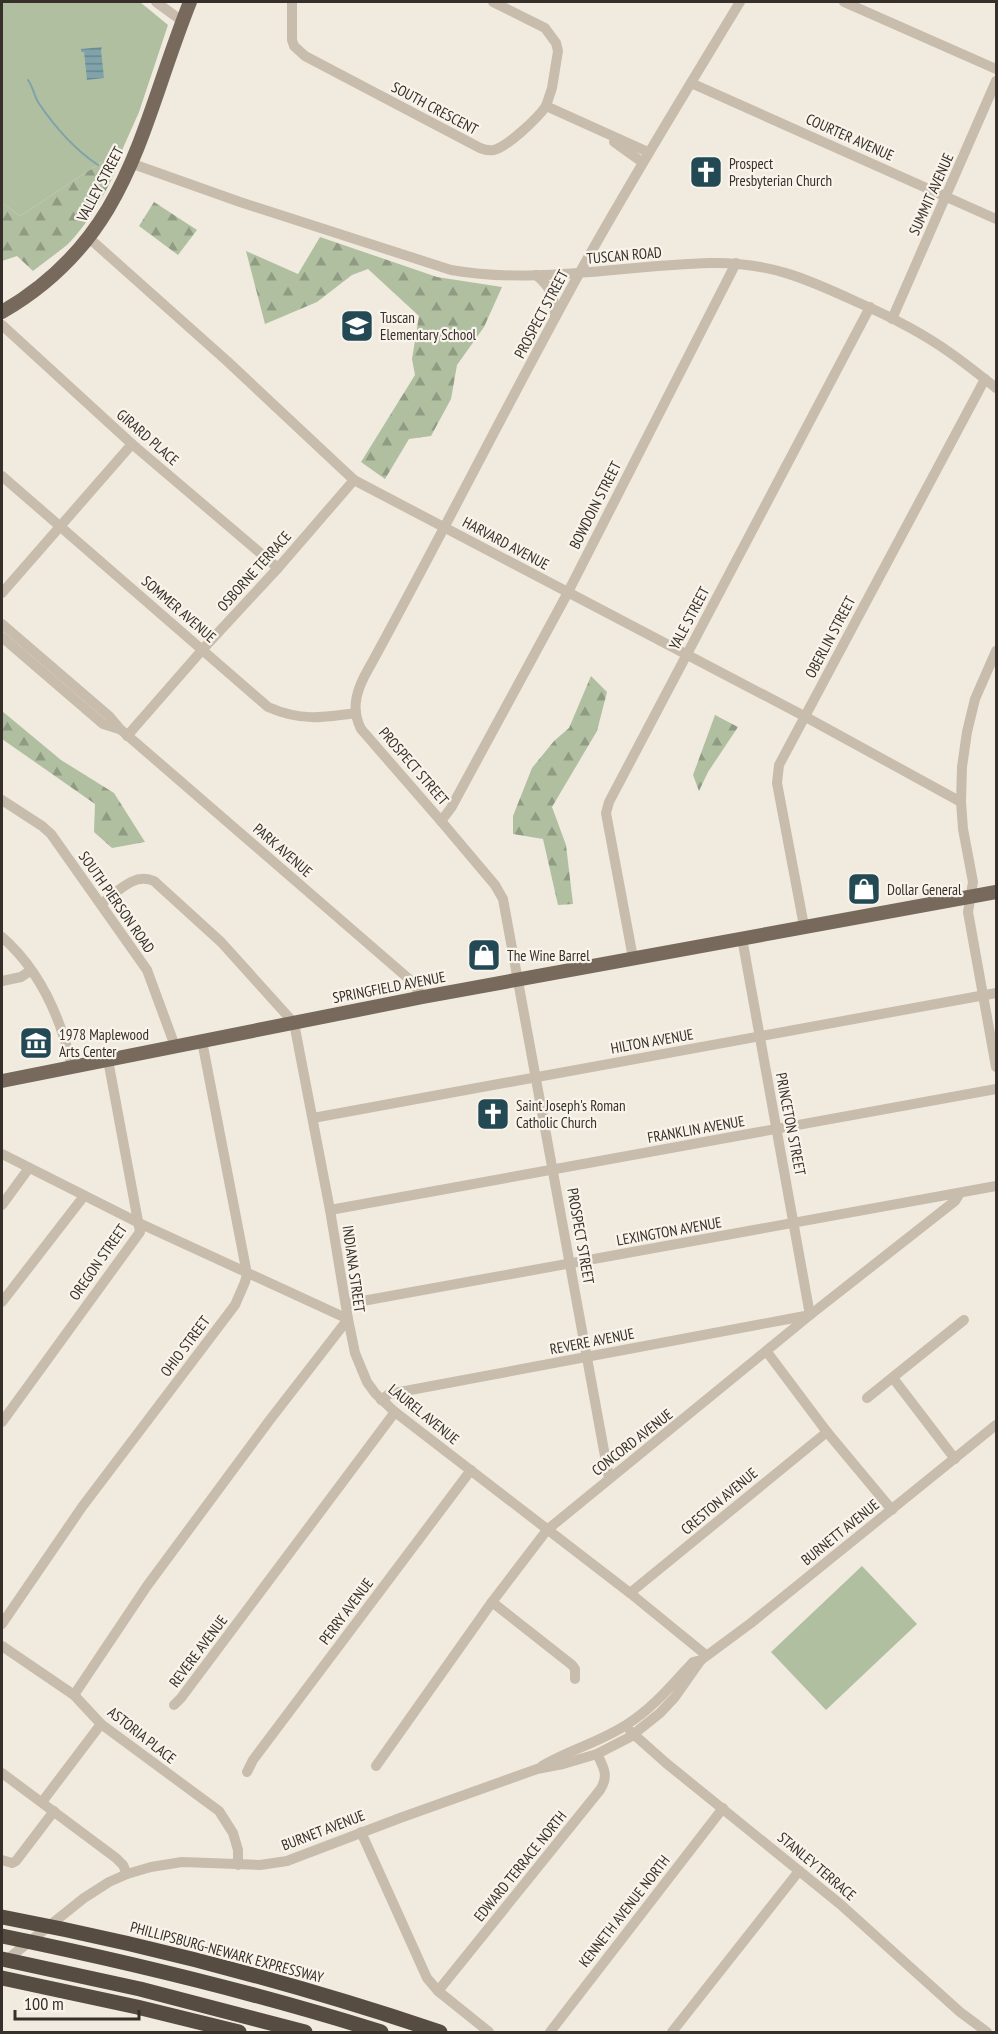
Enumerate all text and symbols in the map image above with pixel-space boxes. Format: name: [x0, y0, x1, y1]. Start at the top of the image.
street label: SOUTH CRESCENT: [388, 77, 482, 139]
street label: COURTER AVENUE: [803, 109, 897, 165]
street label: VALLEY STREET: [72, 143, 128, 226]
street label: SUMMIT AVENUE: [904, 150, 958, 238]
church icon: Prospect Presbyterian Church: [688, 154, 724, 190]
place label: Prospect Presbyterian Church: [729, 154, 832, 190]
street label: TUSCAN ROAD: [586, 242, 663, 268]
street label: PROSPECT STREET: [510, 266, 572, 361]
school or university icon: Tuscan Elementary School: [339, 308, 375, 344]
place label: Tuscan Elementary School: [380, 308, 477, 344]
street label: GIRARD PLACE: [113, 405, 183, 469]
street label: BOWDOIN STREET: [565, 458, 625, 552]
street label: HARVARD AVENUE: [459, 512, 553, 574]
street label: OSBORNE TERRACE: [213, 527, 295, 615]
street label: SOMMER AVENUE: [138, 572, 220, 646]
street label: YALE STREET: [664, 583, 714, 653]
street label: OBERLIN STREET: [801, 593, 860, 681]
street label: PROSPECT STREET: [375, 723, 453, 809]
street label: PARK AVENUE: [249, 819, 317, 881]
street label: SOUTH PIERSON ROAD: [75, 847, 159, 957]
shop icon: Dollar General: [846, 871, 882, 907]
place label: Dollar General: [887, 880, 962, 899]
shop icon: The Wine Barrel: [466, 937, 502, 973]
place label: The Wine Barrel: [507, 946, 590, 965]
street label: SPRINGFIELD AVENUE: [331, 967, 447, 1007]
street label: HILTON AVENUE: [609, 1024, 695, 1058]
museum icon: 1978 Maplewood Arts Center: [18, 1025, 54, 1061]
place label: 1978 Maplewood Arts Center: [59, 1025, 149, 1061]
street label: PRINCETON STREET: [772, 1071, 810, 1177]
church icon: Saint Joseph's Roman Catholic Church: [475, 1096, 511, 1132]
place label: Saint Joseph's Roman Catholic Church: [516, 1096, 626, 1132]
street label: FRANKLIN AVENUE: [646, 1111, 746, 1147]
street label: PROSPECT STREET: [563, 1186, 599, 1286]
street label: LEXINGTON AVENUE: [615, 1212, 723, 1250]
street label: OREGON STREET: [65, 1220, 131, 1304]
street label: INDIANA STREET: [338, 1224, 370, 1314]
street label: OHIO STREET: [156, 1312, 214, 1380]
street label: REVERE AVENUE: [548, 1324, 636, 1358]
street label: LAUREL AVENUE: [385, 1380, 463, 1448]
street label: CONCORD AVENUE: [588, 1404, 676, 1480]
street label: CRESTON AVENUE: [677, 1463, 761, 1539]
street label: BURNETT AVENUE: [797, 1495, 883, 1569]
street label: PERRY AVENUE: [315, 1574, 377, 1648]
street label: REVERE AVENUE: [165, 1611, 231, 1691]
street label: ASTORIA PLACE: [104, 1702, 180, 1768]
street label: BURNET AVENUE: [279, 1805, 367, 1855]
street label: EDWARD TERRACE NORTH: [470, 1807, 570, 1925]
street label: STANLEY TERRACE: [774, 1828, 860, 1904]
street label: KENNETH AVENUE NORTH: [574, 1851, 674, 1971]
street label: PHILLIPSBURG-NEWARK EXPRESSWAY: [128, 1917, 326, 1987]
scale bar: [15, 1983, 140, 2021]
text: 100 m: [24, 1992, 64, 2015]

